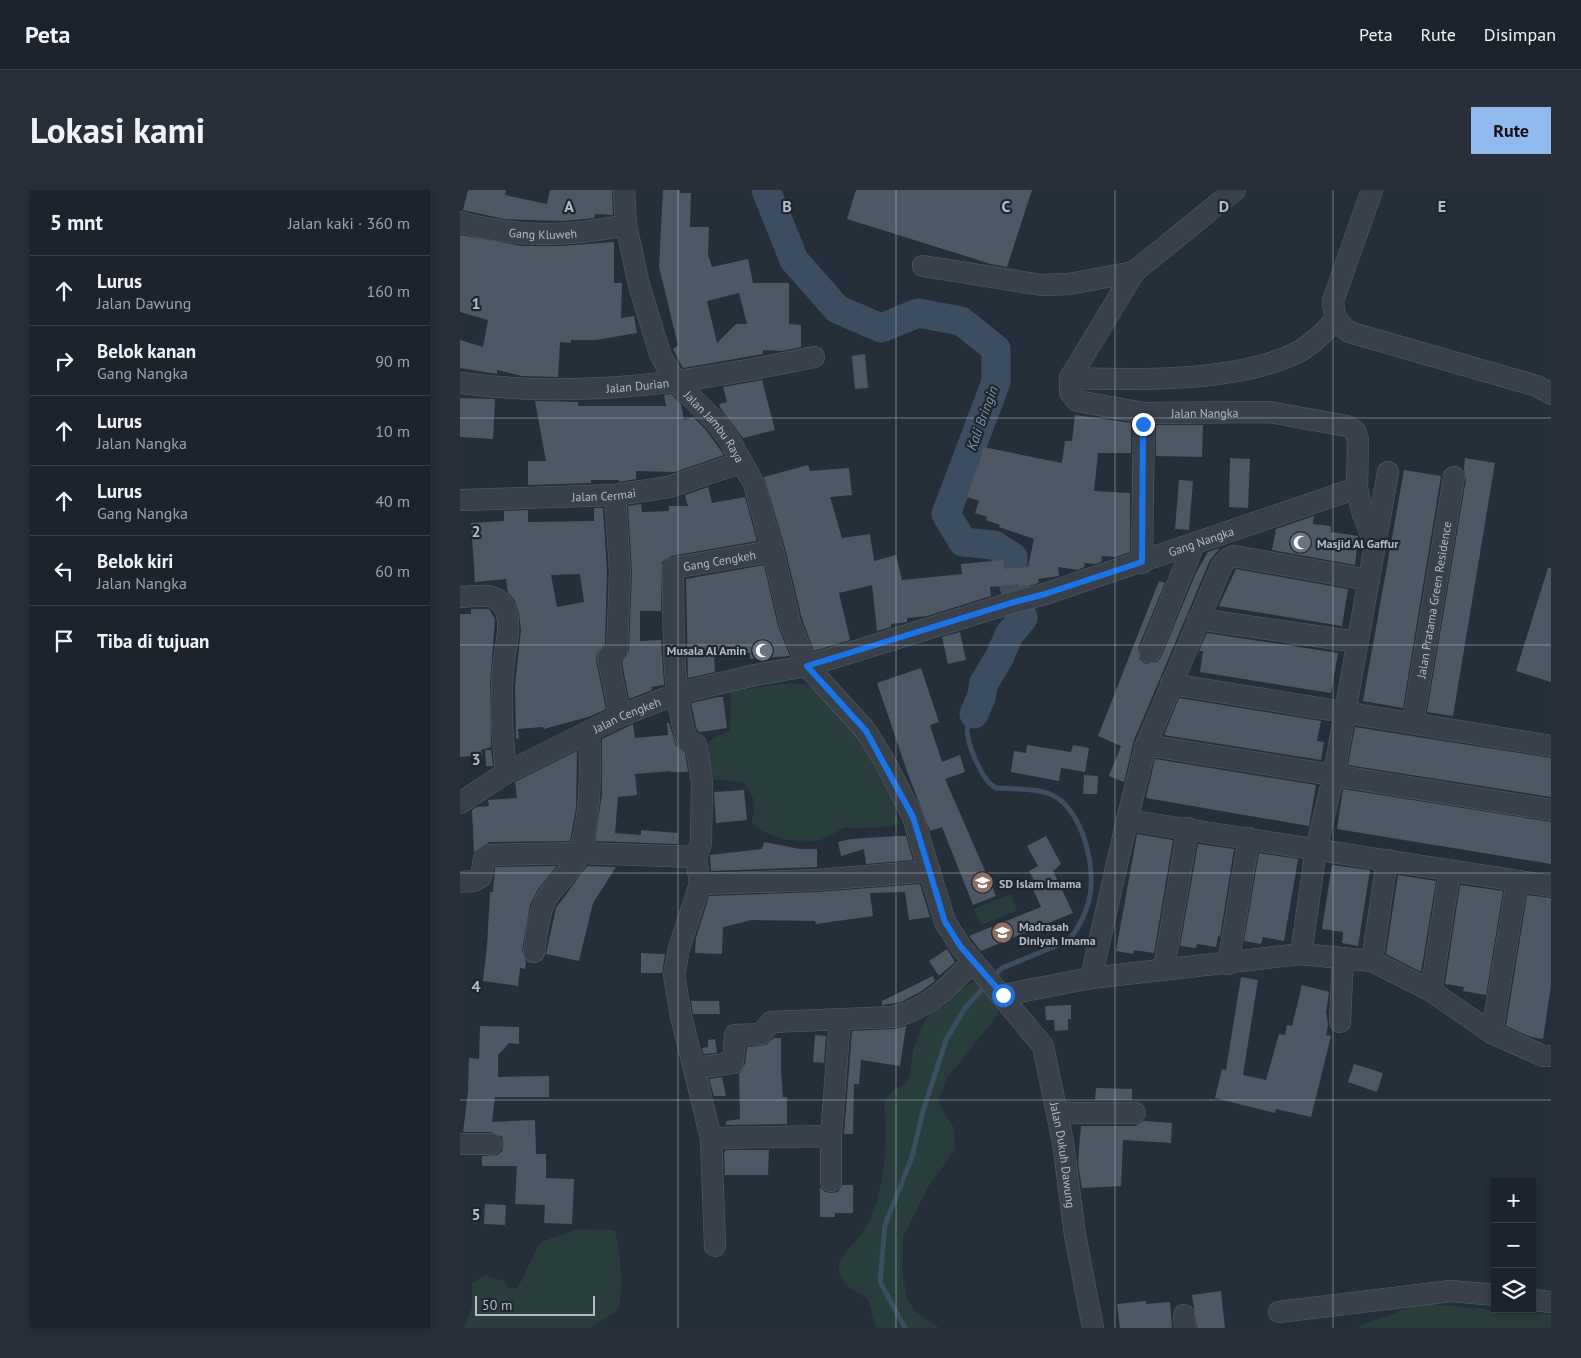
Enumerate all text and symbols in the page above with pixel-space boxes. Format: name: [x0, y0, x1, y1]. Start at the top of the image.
text: Peta: [25, 19, 70, 50]
text: Peta: [1359, 23, 1393, 46]
text: Rute: [1421, 23, 1456, 46]
text: Disimpan: [1484, 23, 1556, 46]
text: Lokasi kami: [30, 107, 205, 153]
button: Rute: [1471, 107, 1551, 154]
text: A: [564, 196, 574, 216]
text: B: [782, 196, 792, 216]
text: C: [1002, 196, 1011, 216]
text: D: [1219, 196, 1229, 216]
text: E: [1438, 196, 1446, 216]
text: 5 mnt: [50, 209, 103, 236]
text: Jalan kaki · 360 m: [288, 213, 410, 233]
street label: Gang Kluweh: [508, 224, 578, 242]
text: Lurus: [97, 269, 142, 293]
icon: ahead: [50, 277, 78, 305]
text: 160 m: [367, 281, 410, 301]
text: Jalan Dawung: [97, 293, 191, 313]
text: 1: [471, 293, 481, 313]
text: Belok kanan: [97, 339, 196, 363]
icon: right: [50, 347, 78, 375]
text: 90 m: [375, 351, 410, 371]
text: Gang Nangka: [97, 363, 188, 383]
street label: Jalan Durian: [605, 375, 670, 395]
water label: Kali Bringin: [962, 383, 1002, 453]
street label: Jalan Jambu Raya: [680, 386, 748, 465]
street label: Jalan Nangka: [1170, 405, 1239, 420]
text: Lurus: [97, 409, 142, 433]
route end: [1132, 413, 1155, 436]
icon: ahead: [50, 417, 78, 445]
text: 10 m: [375, 421, 410, 441]
text: Jalan Nangka: [97, 433, 187, 453]
text: Lurus: [97, 479, 142, 503]
street label: Jalan Cermai: [571, 484, 637, 504]
icon: ahead: [50, 487, 78, 515]
text: 40 m: [375, 491, 410, 511]
text: Gang Nangka: [97, 503, 188, 523]
street label: Jalan Pratama Green Residence: [1413, 520, 1454, 680]
text: 2: [471, 521, 481, 541]
street label: Gang Nangka: [1166, 523, 1236, 559]
mosque icon: Masjid Al Gaffur: [1289, 531, 1313, 555]
place label: Masjid Al Gaffur: [1317, 536, 1399, 551]
street label: Gang Cengkeh: [682, 547, 757, 574]
text: Belok kiri: [97, 549, 173, 573]
icon: left: [50, 557, 78, 585]
text: 60 m: [375, 561, 410, 581]
text: Jalan Nangka: [97, 573, 187, 593]
icon: arrive: [50, 627, 78, 655]
text: Tiba di tujuan: [97, 629, 209, 653]
mosque icon: Musala Al Amin: [750, 638, 774, 662]
place label: Musala Al Amin: [667, 643, 746, 658]
street label: Jalan Cengkeh: [589, 693, 663, 736]
text: 3: [471, 749, 481, 769]
school or university icon: SD Islam Imama: [971, 871, 995, 895]
place label: SD Islam Imama: [999, 876, 1081, 891]
place label: Madrasah Diniyah Imama: [1019, 919, 1096, 948]
school or university icon: Madrasah Diniyah Imama: [991, 921, 1015, 945]
text: 4: [471, 976, 481, 996]
route start: [992, 984, 1015, 1007]
street label: Jalan Dukuh Dawung: [1047, 1100, 1079, 1209]
map controls: [1491, 1178, 1536, 1313]
button: +: [1491, 1178, 1536, 1223]
text: 5: [471, 1204, 481, 1224]
button: −: [1491, 1223, 1536, 1268]
button: layers: [1491, 1268, 1536, 1313]
scale bar: [475, 1293, 595, 1316]
text: 50 m: [482, 1296, 512, 1314]

